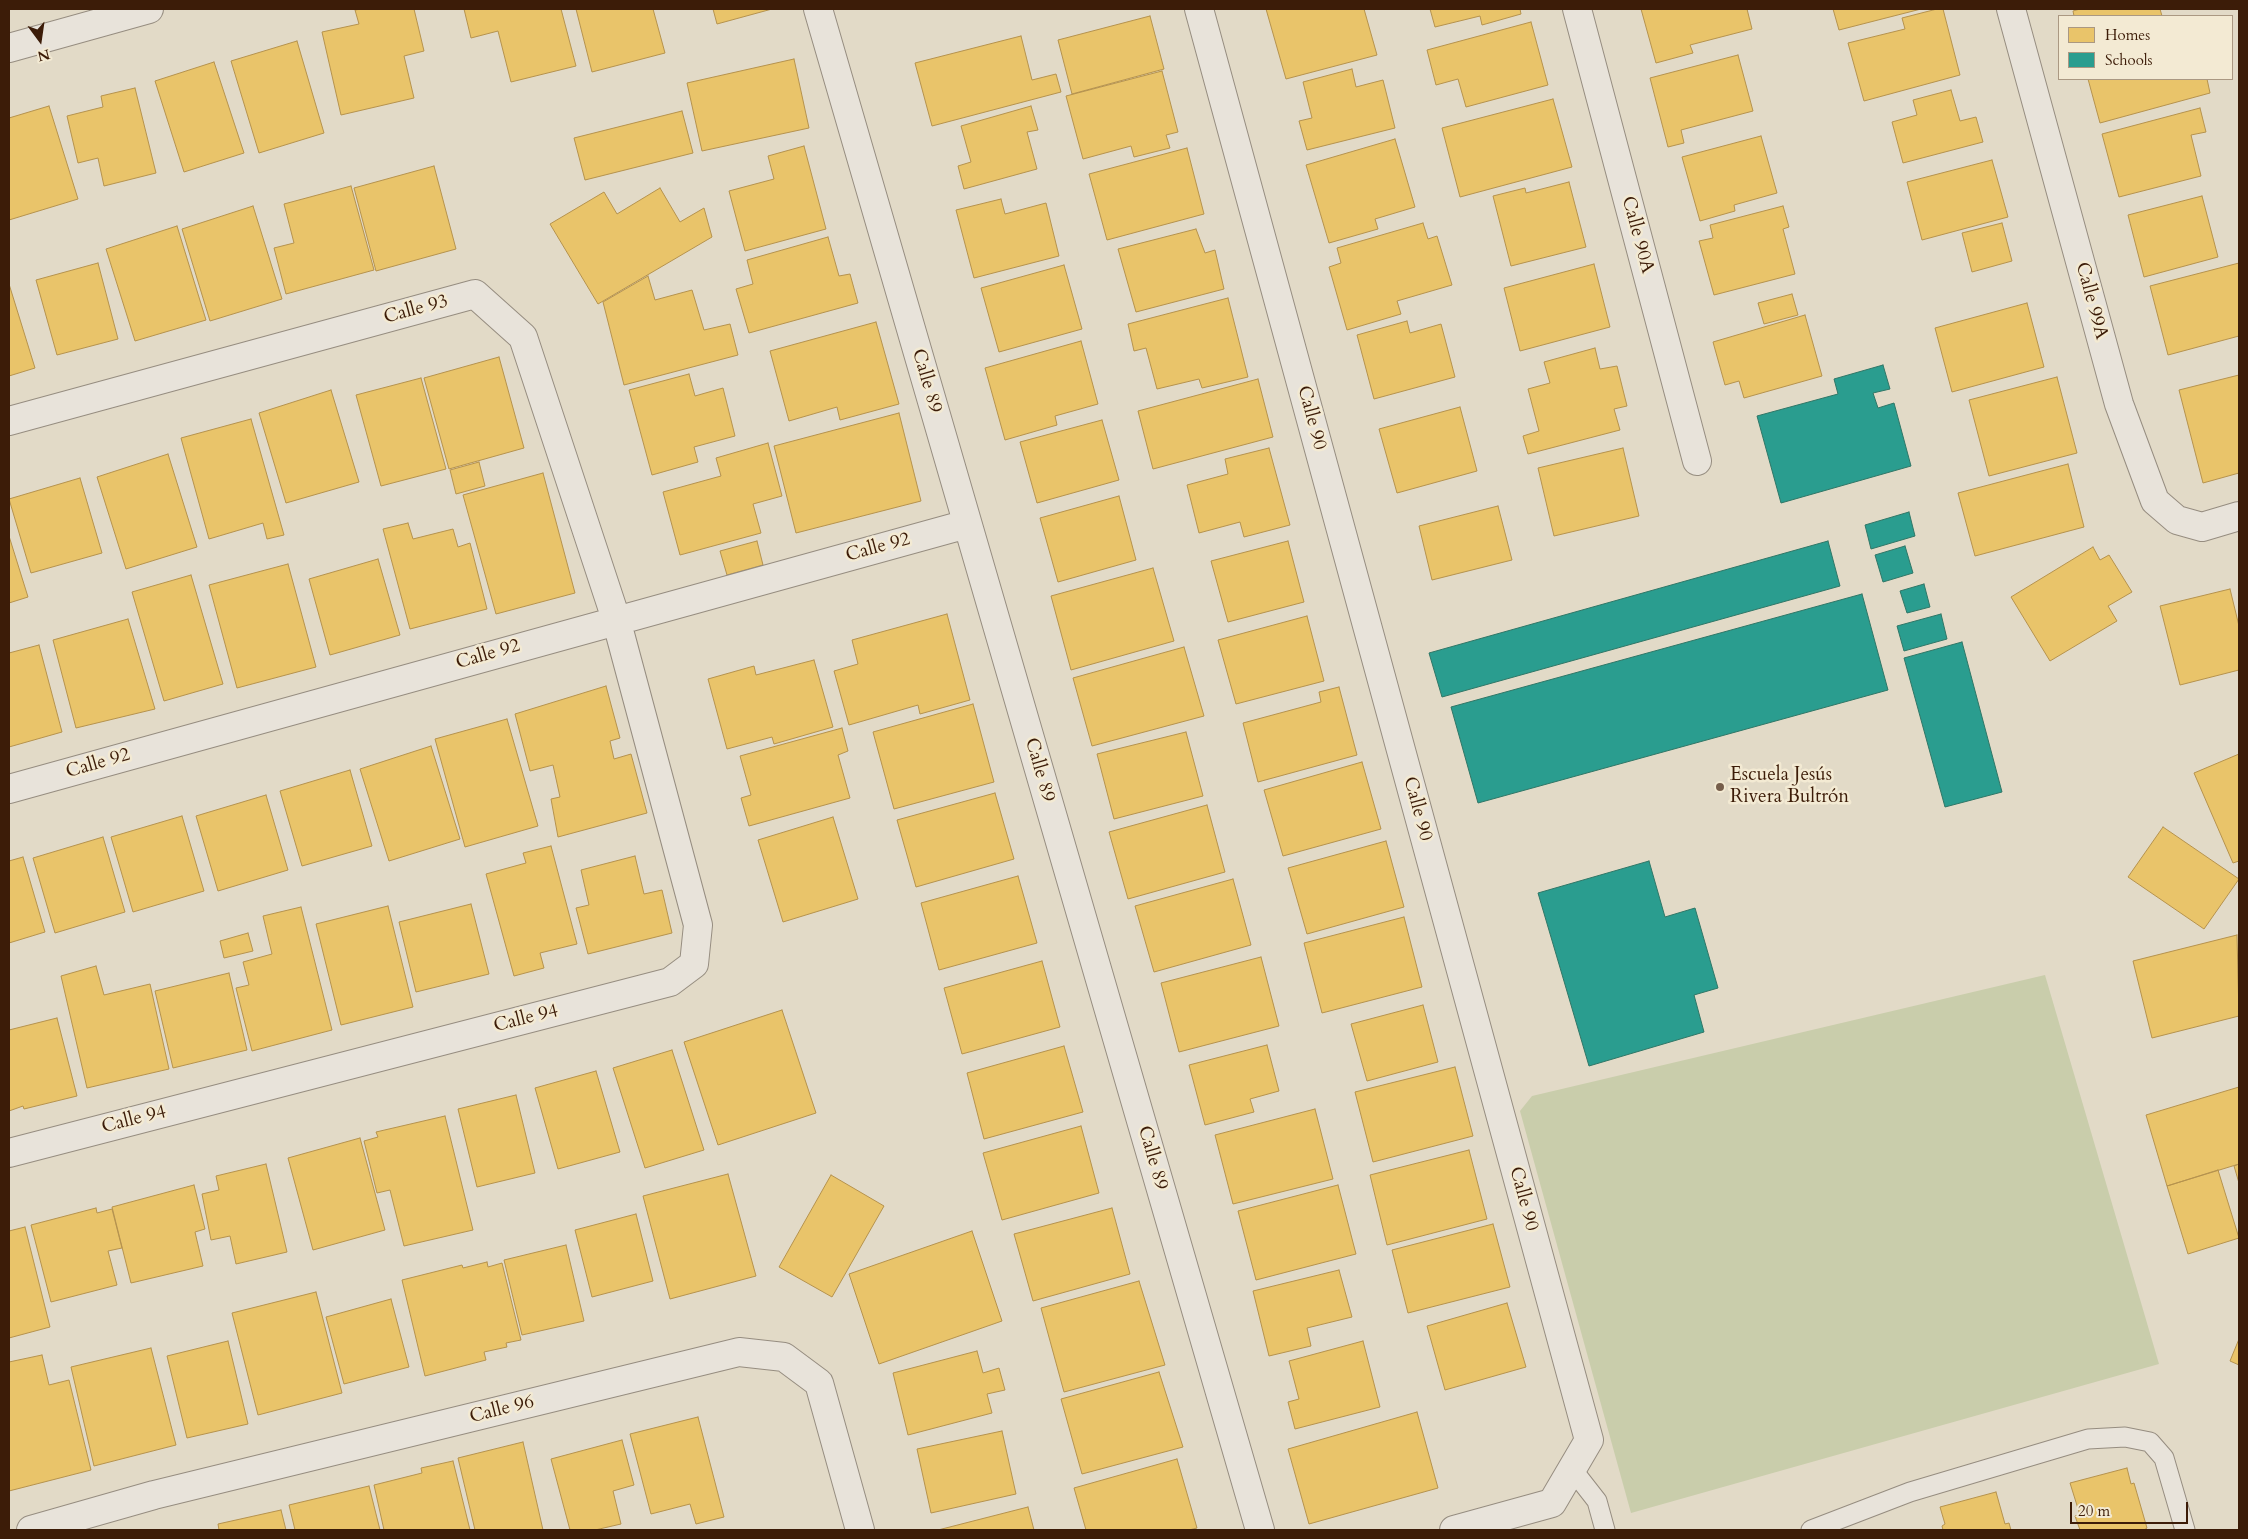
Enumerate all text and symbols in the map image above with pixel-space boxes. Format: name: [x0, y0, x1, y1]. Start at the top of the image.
north arrow: [15, 15, 65, 65]
legend: [2058, 15, 2233, 80]
text: Homes: [2105, 25, 2150, 45]
text: N: [36, 44, 52, 66]
text: Schools: [2105, 50, 2153, 70]
street label: Calle 90A: [1616, 194, 1658, 276]
street label: Calle 99A: [2070, 260, 2112, 342]
street label: Calle 93: [381, 290, 451, 330]
street label: Calle 89: [906, 346, 946, 416]
street label: Calle 90: [1291, 383, 1331, 453]
street label: Calle 92: [843, 528, 913, 568]
street label: Calle 92: [453, 635, 523, 675]
street label: Calle 89: [1019, 735, 1059, 805]
street label: Calle 92: [63, 744, 133, 784]
place label: Escuela Jesús Rivera Bultrón: [1730, 765, 1849, 809]
street label: Calle 90: [1397, 774, 1437, 844]
marker: Escuela Jesús Rivera Bultrón: [1714, 781, 1726, 793]
street label: Calle 94: [491, 1000, 561, 1038]
street label: Calle 94: [99, 1101, 169, 1139]
street label: Calle 89: [1132, 1123, 1172, 1193]
street label: Calle 90: [1503, 1164, 1543, 1234]
street label: Calle 96: [467, 1391, 537, 1429]
scale bar: [2073, 1492, 2190, 1524]
text: 20 m: [2078, 1501, 2110, 1521]

